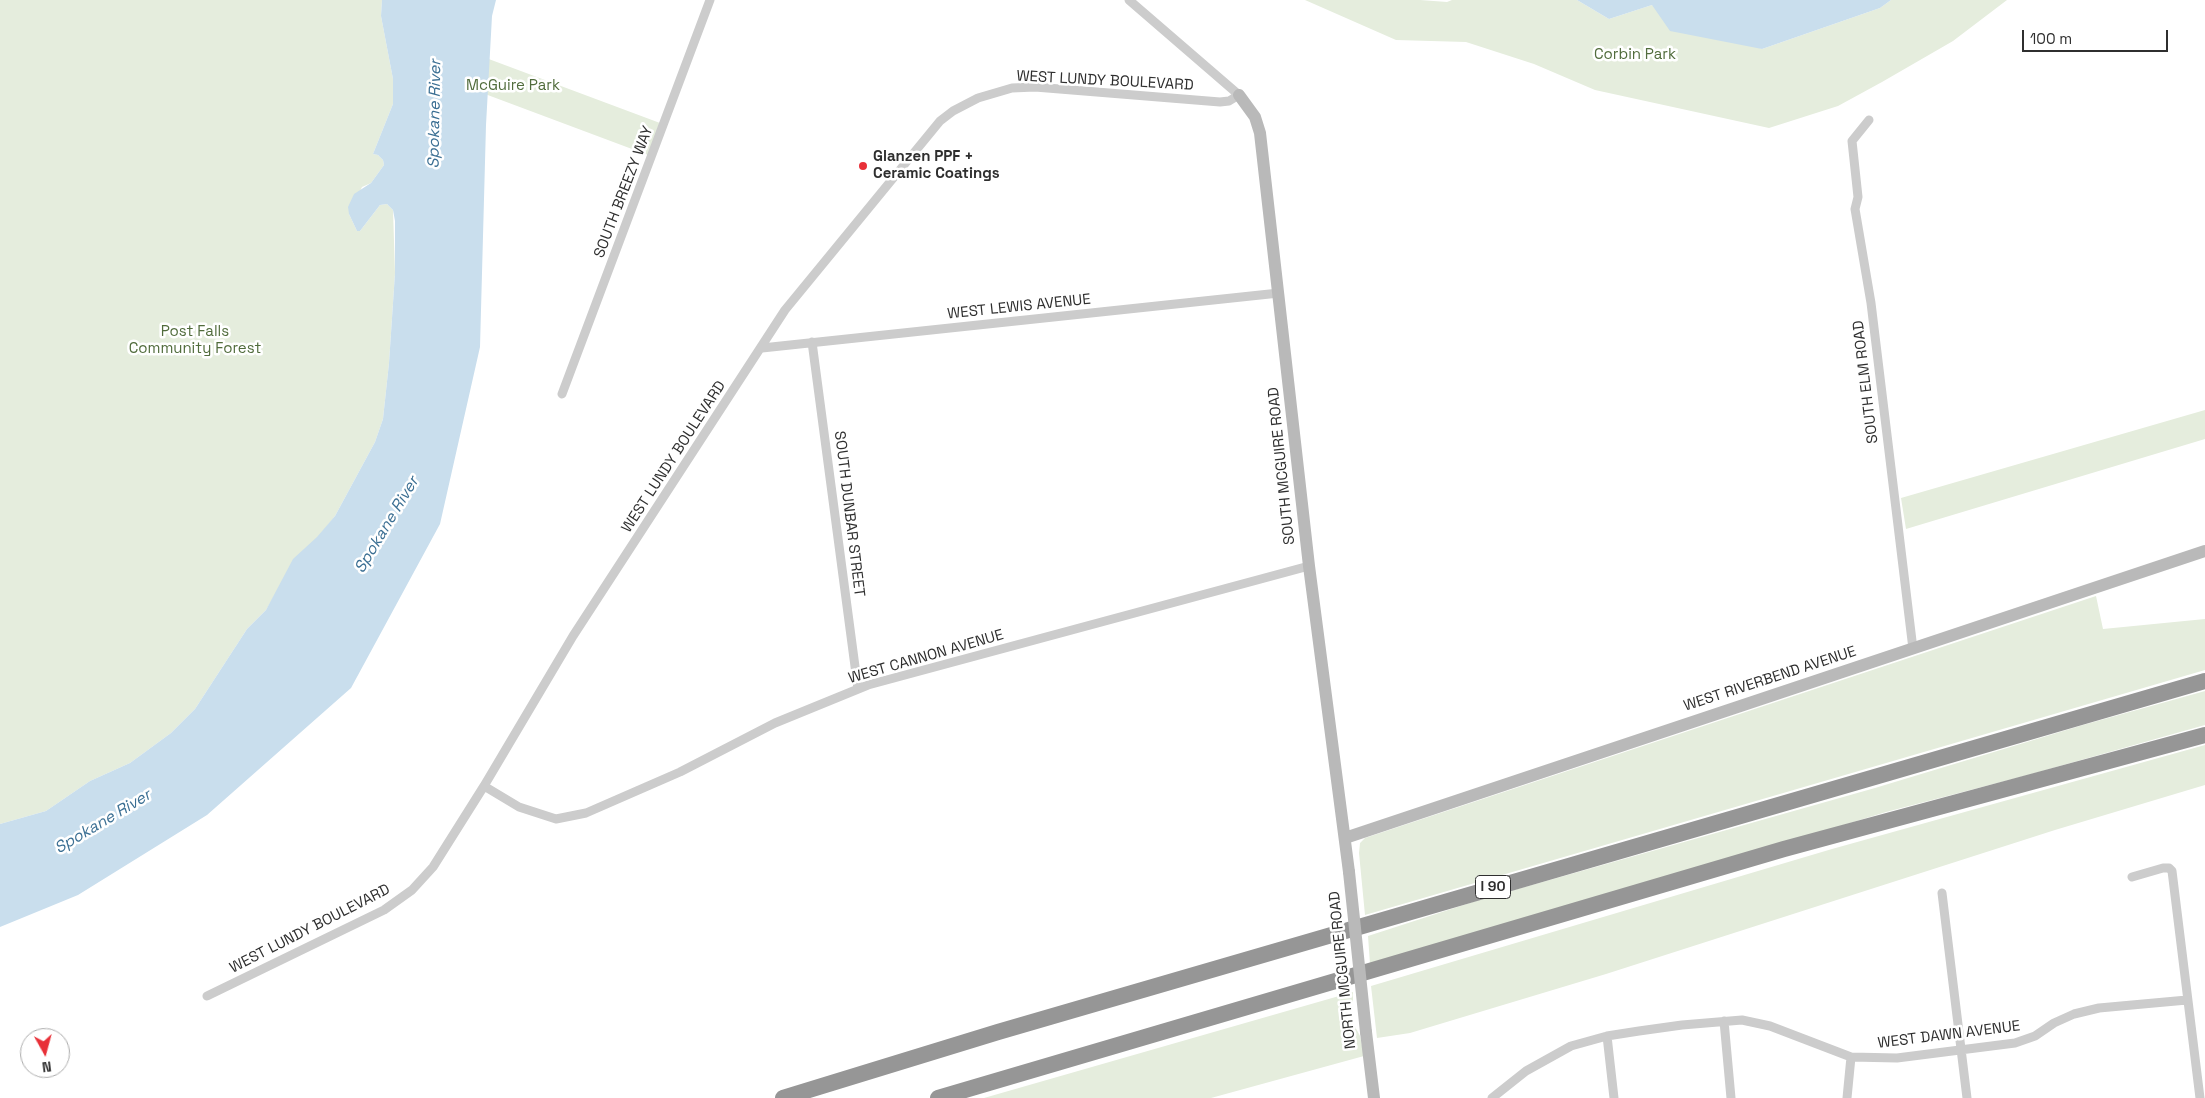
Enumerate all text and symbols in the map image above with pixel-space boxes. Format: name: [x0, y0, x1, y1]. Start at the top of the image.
scale bar: [2025, 20, 2171, 52]
text: 100 m: [2030, 29, 2072, 48]
park label: Corbin Park: [1594, 46, 1676, 64]
water label: Spokane River: [424, 59, 446, 169]
street label: WEST LUNDY BOULEVARD: [1016, 67, 1194, 95]
park label: McGuire Park: [466, 77, 560, 95]
street label: SOUTH BREEZY WAY: [591, 123, 657, 261]
place label: Glanzen PPF + Ceramic Coatings: [873, 148, 1000, 183]
marker: Glanzen PPF + Ceramic Coatings: [857, 160, 869, 172]
street label: WEST LEWIS AVENUE: [946, 291, 1092, 323]
street label: SOUTH ELM ROAD: [1850, 319, 1882, 445]
park label: Post Falls Community Forest: [129, 323, 261, 358]
street label: WEST LUNDY BOULEVARD: [618, 378, 730, 536]
street label: SOUTH MCGUIRE ROAD: [1265, 386, 1299, 546]
street label: SOUTH DUNBAR STREET: [830, 430, 868, 598]
water label: Spokane River: [351, 473, 423, 577]
street label: WEST CANNON AVENUE: [846, 626, 1006, 688]
street label: WEST RIVERBEND AVENUE: [1682, 643, 1858, 715]
water label: Spokane River: [51, 786, 155, 858]
road number: I 90: [1476, 876, 1510, 899]
street label: WEST LUNDY BOULEVARD: [227, 881, 393, 977]
street label: NORTH MCGUIRE ROAD: [1326, 890, 1360, 1050]
street label: WEST DAWN AVENUE: [1877, 1017, 2021, 1053]
north arrow: [20, 1028, 70, 1078]
text: N: [41, 1057, 52, 1076]

